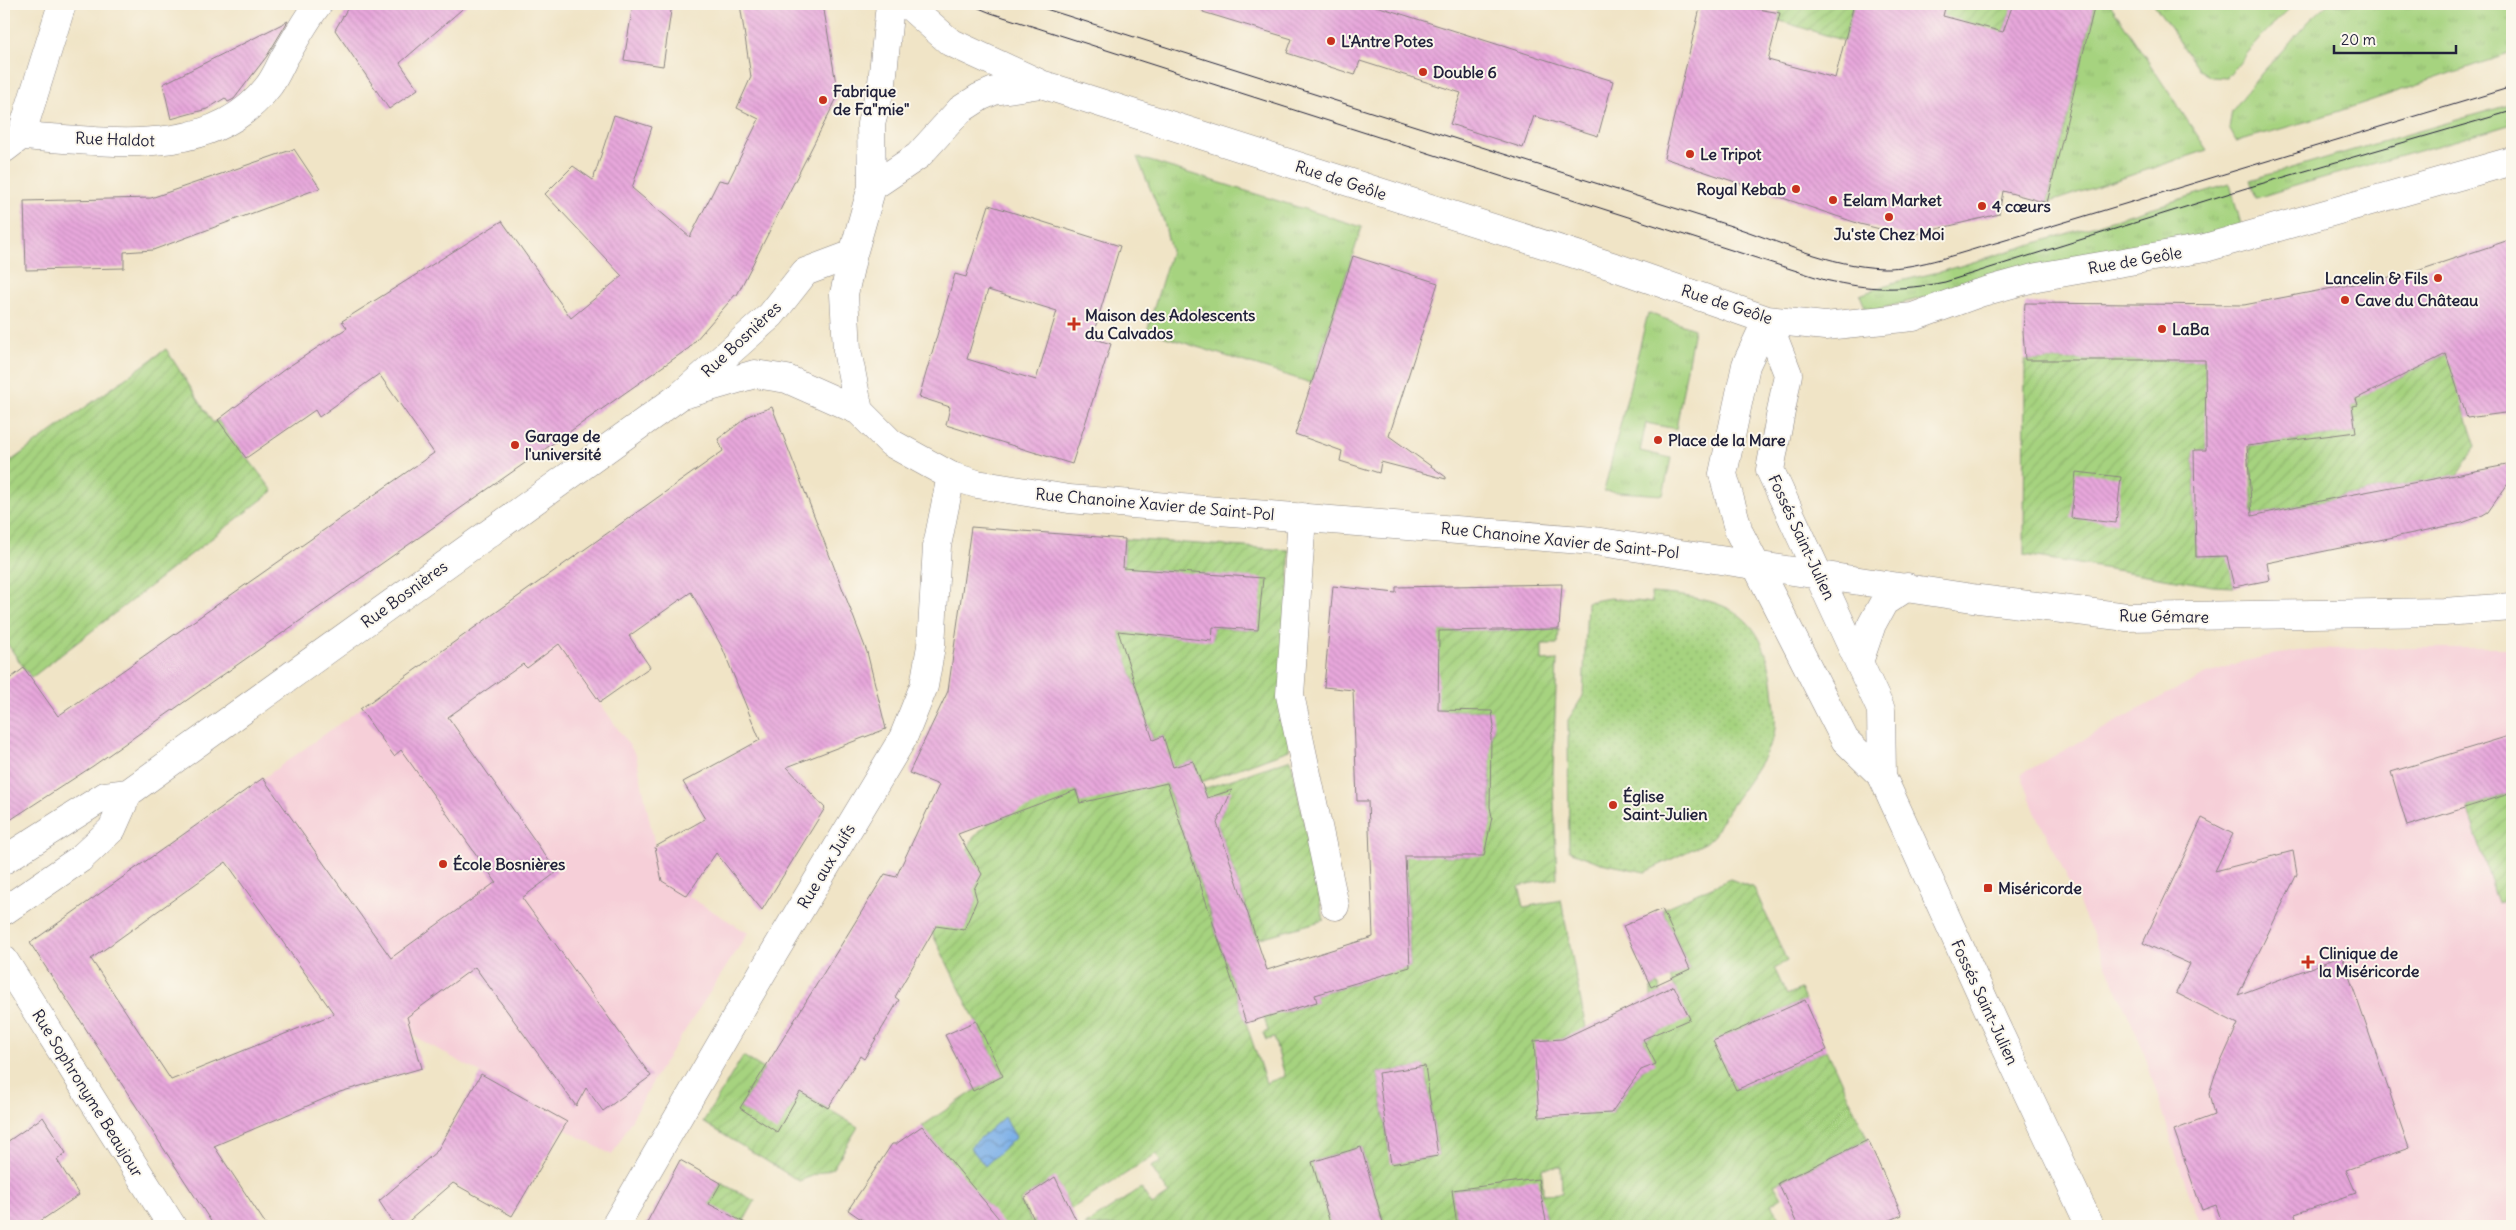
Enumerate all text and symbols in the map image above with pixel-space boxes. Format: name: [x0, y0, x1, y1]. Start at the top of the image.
scale bar: [2334, 22, 2456, 54]
text: 20 m: [2341, 30, 2376, 49]
place label: L'Antre Potes: [1341, 31, 1433, 51]
marker: L'Antre Potes: [1325, 35, 1337, 47]
place label: Double 6: [1433, 62, 1497, 82]
marker: Double 6: [1417, 66, 1429, 78]
place label: Fabrique de Fa"mie": [833, 81, 909, 119]
marker: Fabrique de Fa"mie": [817, 94, 829, 106]
street label: Rue Haldot: [75, 128, 156, 150]
place label: Le Tripot: [1700, 144, 1762, 165]
marker: Le Tripot: [1684, 148, 1696, 160]
street label: Rue de Geôle: [1293, 156, 1389, 204]
place label: Royal Kebab: [1696, 179, 1786, 200]
marker: Royal Kebab: [1790, 183, 1802, 195]
place label: Eelam Market: [1843, 190, 1942, 210]
marker: Eelam Market: [1827, 194, 1839, 206]
place label: 4 cœurs: [1992, 196, 2051, 216]
marker: 4 cœurs: [1976, 200, 1988, 212]
marker: Ju'ste Chez Moi: [1883, 211, 1895, 223]
place label: Ju'ste Chez Moi: [1834, 224, 1944, 244]
street label: Rue de Geôle: [2087, 242, 2183, 278]
place label: Lancelin & Fils: [2325, 268, 2428, 288]
marker: Lancelin & Fils: [2432, 272, 2444, 284]
street label: Rue de Geôle: [1679, 280, 1775, 328]
place label: Cave du Château: [2355, 290, 2479, 310]
marker: Cave du Château: [2339, 294, 2351, 306]
street label: Rue Bosnières: [697, 297, 785, 381]
place label: Maison des Adolescents du Calvados: [1085, 305, 1255, 343]
marker: Maison des Adolescents du Calvados: [1067, 317, 1081, 331]
place label: LaBa: [2172, 319, 2209, 339]
marker: LaBa: [2156, 323, 2168, 335]
place label: Garage de l'université: [525, 426, 602, 464]
place label: Place de la Mare: [1668, 430, 1786, 450]
marker: Place de la Mare: [1652, 434, 1664, 446]
marker: Garage de l'université: [509, 439, 521, 451]
street label: Fossés Saint-Julien: [1764, 471, 1840, 603]
street label: Rue Chanoine Xavier de Saint-Pol: [1035, 484, 1275, 524]
street label: Rue Chanoine Xavier de Saint-Pol: [1440, 518, 1680, 562]
street label: Rue Bosnières: [357, 556, 451, 632]
street label: Rue Gémare: [2119, 605, 2209, 627]
place label: Église Saint-Julien: [1623, 786, 1707, 824]
marker: Église Saint-Julien: [1607, 799, 1619, 811]
street label: Rue aux Juifs: [793, 820, 859, 912]
place label: École Bosnières: [453, 854, 565, 874]
marker: École Bosnières: [437, 858, 449, 870]
place label: Miséricorde: [1998, 878, 2082, 898]
marker: Miséricorde: [1982, 882, 1994, 894]
street label: Fossés Saint-Julien: [1947, 936, 2023, 1068]
place label: Clinique de la Miséricorde: [2319, 943, 2420, 981]
marker: Clinique de la Miséricorde: [2301, 955, 2315, 969]
street label: Rue Sophronyme Beaujour: [28, 1005, 148, 1181]

